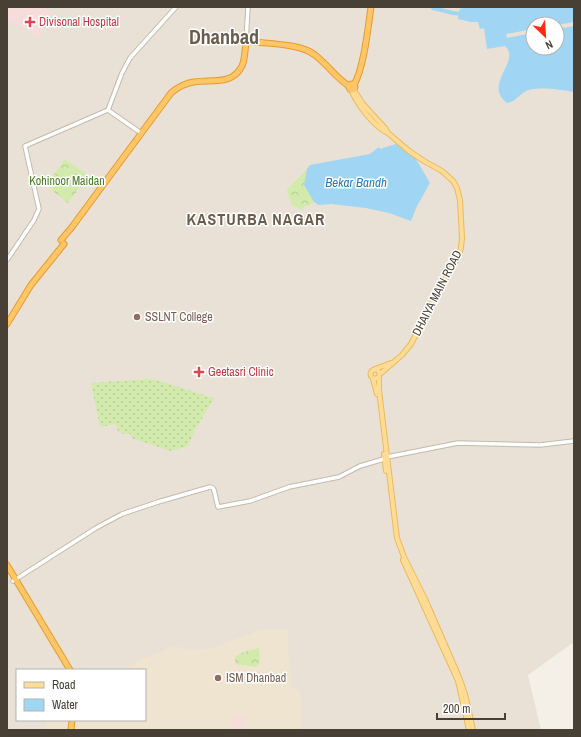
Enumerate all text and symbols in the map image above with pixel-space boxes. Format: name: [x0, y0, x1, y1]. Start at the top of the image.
place label: Divisonal Hospital: [39, 14, 119, 30]
marker: Divisonal Hospital: [24, 16, 36, 28]
north arrow: [525, 16, 565, 56]
district label: Dhanbad: [189, 23, 259, 50]
text: N: [543, 37, 555, 53]
park label: Kohinoor Maidan: [29, 173, 105, 189]
water label: Bekar Bandh: [325, 174, 387, 191]
district label: KASTURBA NAGAR: [187, 208, 325, 230]
street label: DHAIYA MAIN ROAD: [409, 248, 465, 338]
place label: SSLNT College: [145, 309, 213, 325]
marker: SSLNT College: [132, 312, 142, 322]
place label: Geetasri Clinic: [208, 364, 274, 380]
marker: Geetasri Clinic: [193, 366, 205, 378]
legend: [16, 669, 146, 721]
place label: ISM Dhanbad: [226, 670, 286, 686]
marker: ISM Dhanbad: [213, 673, 223, 683]
text: Road: [52, 677, 76, 693]
scale bar: [437, 695, 505, 721]
text: Water: [52, 697, 79, 713]
text: 200 m: [443, 701, 470, 717]

